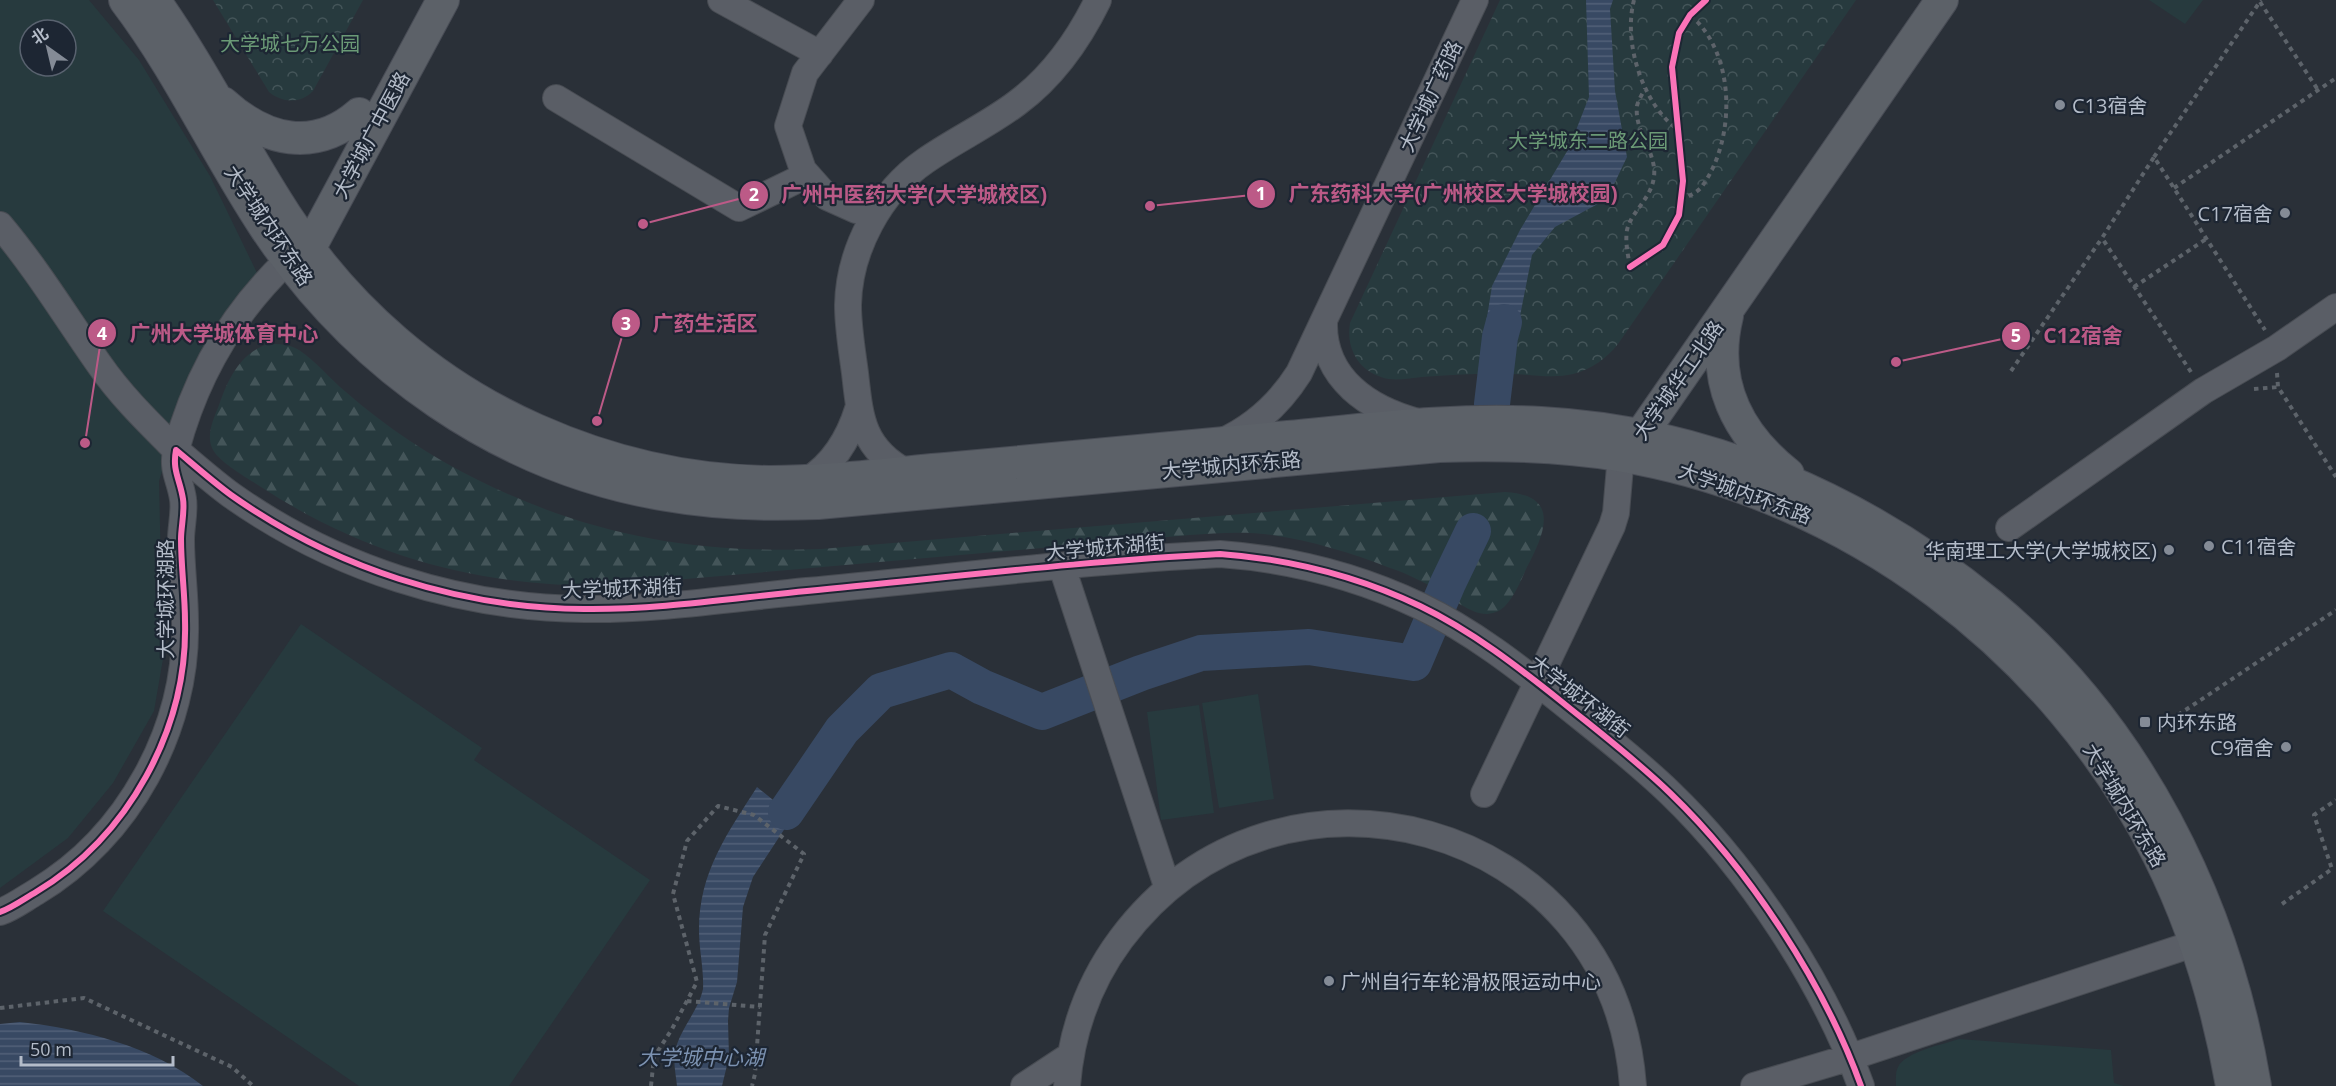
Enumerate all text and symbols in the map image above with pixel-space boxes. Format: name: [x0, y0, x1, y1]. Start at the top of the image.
north arrow: [18, 18, 78, 78]
text: 北: [27, 22, 52, 49]
park label: 大学城七万公园: [220, 30, 360, 57]
street label: 大学城广药路: [1392, 36, 1468, 156]
street label: 大学城广中医路: [326, 67, 416, 203]
place label: C13宿舍: [2072, 92, 2147, 119]
marker: C13宿舍: [2053, 98, 2067, 112]
park label: 大学城东二路公园: [1508, 127, 1668, 154]
street label: 大学城内环东路: [219, 159, 319, 291]
callout: 广东药科大学(广州校区大学城校园): [1246, 174, 1630, 213]
callout: 广州中医药大学(大学城校区): [739, 175, 1060, 214]
text: 广东药科大学(广州校区大学城校园): [1288, 179, 1618, 207]
text: 广州中医药大学(大学城校区): [781, 180, 1047, 208]
text: 1: [1256, 181, 1266, 205]
text: 2: [749, 182, 759, 206]
place label: C17宿舍: [2198, 200, 2273, 227]
marker: C17宿舍: [2278, 206, 2292, 220]
callout: 广药生活区: [611, 304, 770, 343]
text: 广药生活区: [653, 309, 758, 337]
text: 3: [621, 311, 631, 335]
callout: 广州大学城体育中心: [87, 314, 330, 353]
street label: 大学城华工北路: [1627, 315, 1729, 445]
callout: C12宿舍: [2001, 316, 2134, 355]
text: 广州大学城体育中心: [130, 319, 319, 347]
text: 4: [97, 321, 107, 345]
text: C12宿舍: [2043, 321, 2123, 349]
text: 5: [2011, 323, 2021, 347]
street label: 大学城内环东路: [1160, 445, 1302, 485]
street label: 大学城内环东路: [1675, 456, 1815, 530]
street label: 大学城环湖街: [1044, 528, 1166, 566]
place label: C11宿舍: [2221, 533, 2296, 560]
place label: 华南理工大学(大学城校区): [1925, 537, 2157, 564]
street label: 大学城环湖路: [152, 539, 179, 659]
marker: C11宿舍: [2202, 539, 2216, 553]
marker: 华南理工大学(大学城校区): [2162, 543, 2176, 557]
street label: 大学城环湖街: [562, 572, 682, 604]
street label: 大学城环湖街: [1524, 648, 1636, 744]
place label: 内环东路: [2157, 709, 2237, 736]
marker: 内环东路: [2138, 715, 2152, 729]
place label: C9宿舍: [2210, 734, 2274, 761]
street label: 大学城内环东路: [2077, 738, 2173, 872]
marker: C9宿舍: [2279, 740, 2293, 754]
place label: 广州自行车轮滑极限运动中心: [1341, 968, 1601, 995]
marker: 广州自行车轮滑极限运动中心: [1322, 974, 1336, 988]
scale bar: [21, 1029, 172, 1067]
text: 50 m: [30, 1037, 72, 1061]
water label: 大学城中心湖: [638, 1043, 767, 1071]

